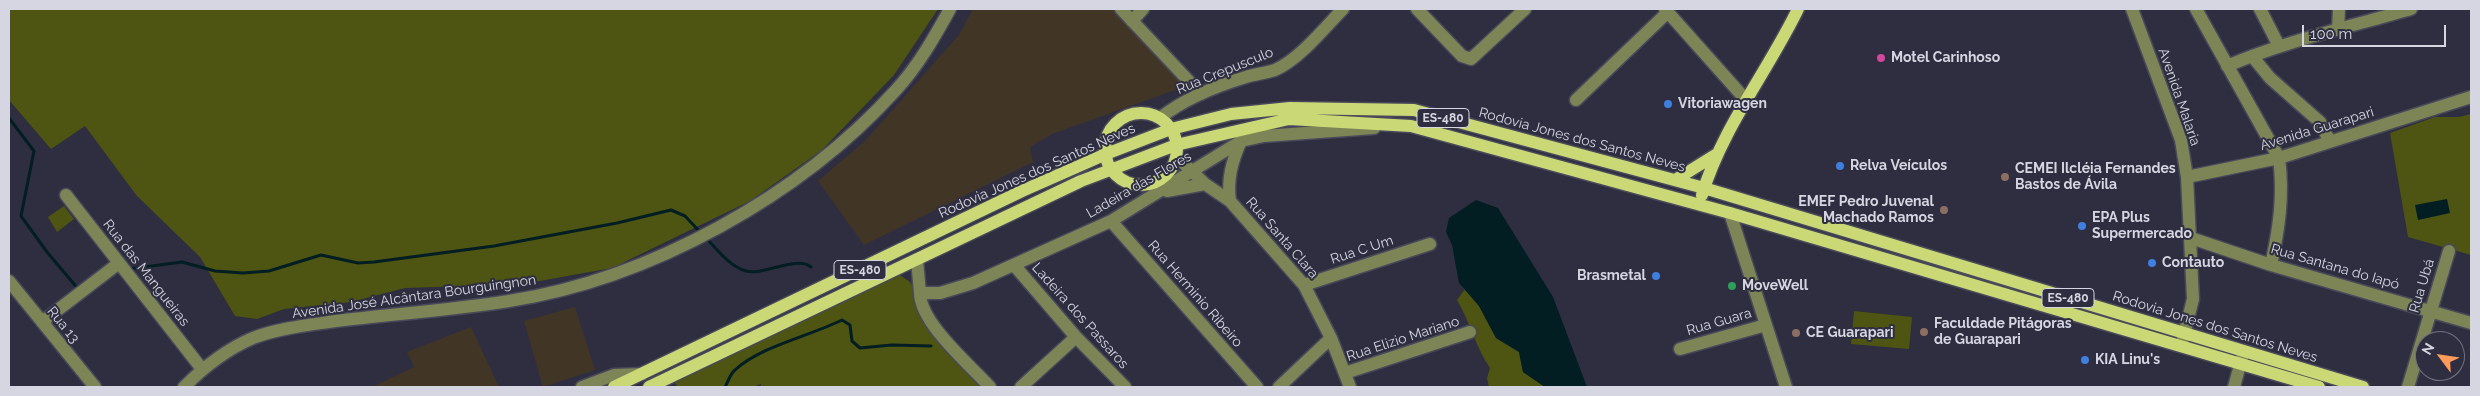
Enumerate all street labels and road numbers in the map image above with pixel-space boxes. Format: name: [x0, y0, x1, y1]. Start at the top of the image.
street label: Rua Crepusculo: [1174, 44, 1276, 98]
street label: Avenida Malaria: [2154, 46, 2204, 148]
street label: Rodovia Jones dos Santos Neves: [1477, 104, 1687, 176]
street label: Avenida Guarapari: [2258, 104, 2376, 154]
road number: ES-480: [1417, 109, 1469, 128]
street label: Rodovia Jones dos Santos Neves: [936, 120, 1138, 222]
street label: Ladeira das Flores: [1083, 148, 1195, 222]
street label: Rua Santa Clara: [1242, 194, 1322, 282]
street label: Rua das Mangueiras: [99, 216, 193, 330]
street label: Rua C Um: [1328, 232, 1396, 268]
street label: Rua Herminio Ribeiro: [1144, 237, 1246, 351]
street label: Rua Santana do Iapó: [2269, 241, 2401, 293]
street label: Rua Ubá: [2406, 257, 2438, 315]
road number: ES-480: [834, 260, 886, 280]
street label: Ladeira dos Passaros: [1028, 260, 1132, 372]
street label: Avenida José Alcântara Bourguingnon: [291, 272, 537, 322]
road number: ES-480: [2042, 288, 2094, 308]
street label: Rodovia Jones dos Santos Neves: [2111, 288, 2319, 366]
street label: Rua 13: [43, 303, 83, 347]
street label: Rua Guara: [1684, 305, 1754, 339]
street label: Rua Elizio Mariano: [1344, 313, 1462, 365]

